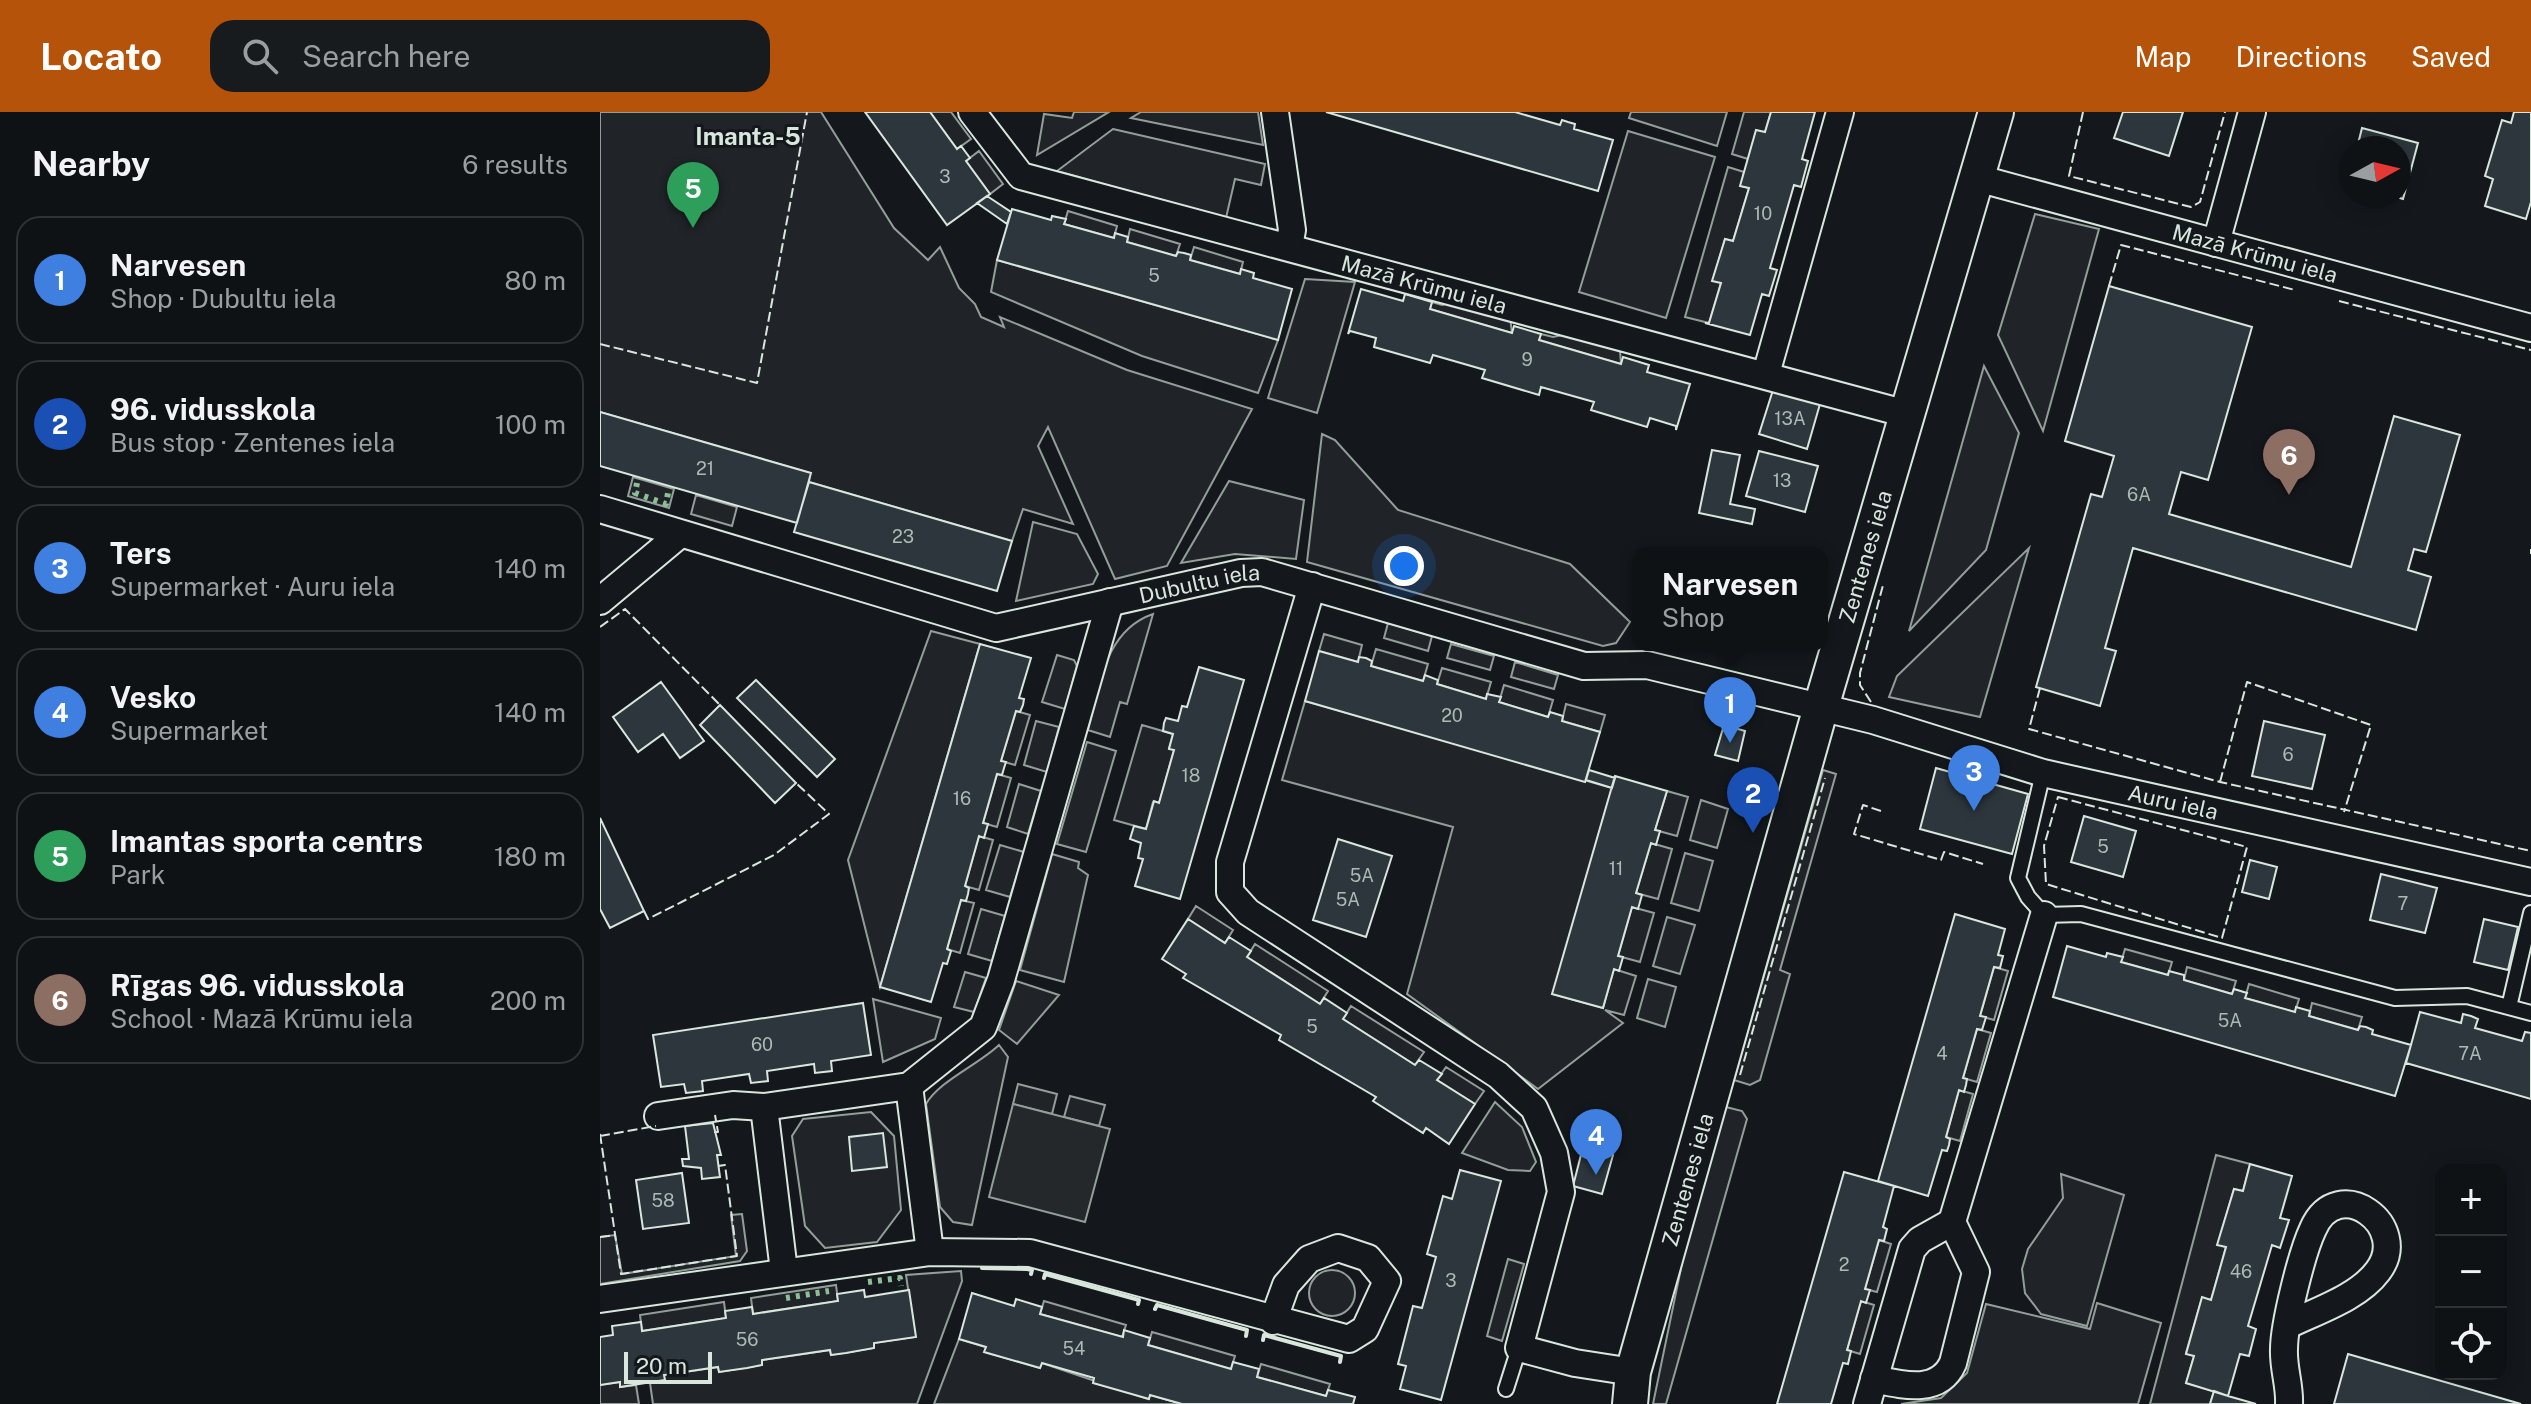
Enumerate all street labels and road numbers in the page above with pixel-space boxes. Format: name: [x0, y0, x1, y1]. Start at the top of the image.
street label: Mazā Krūmu iela: [2169, 218, 2341, 288]
street label: Mazā Krūmu iela: [1339, 250, 1510, 319]
street label: Zentenes iela: [1833, 487, 1897, 626]
street label: Dubultu iela: [1136, 559, 1261, 609]
street label: Auru iela: [2125, 779, 2221, 825]
street label: Zentenes iela: [1656, 1110, 1719, 1249]

